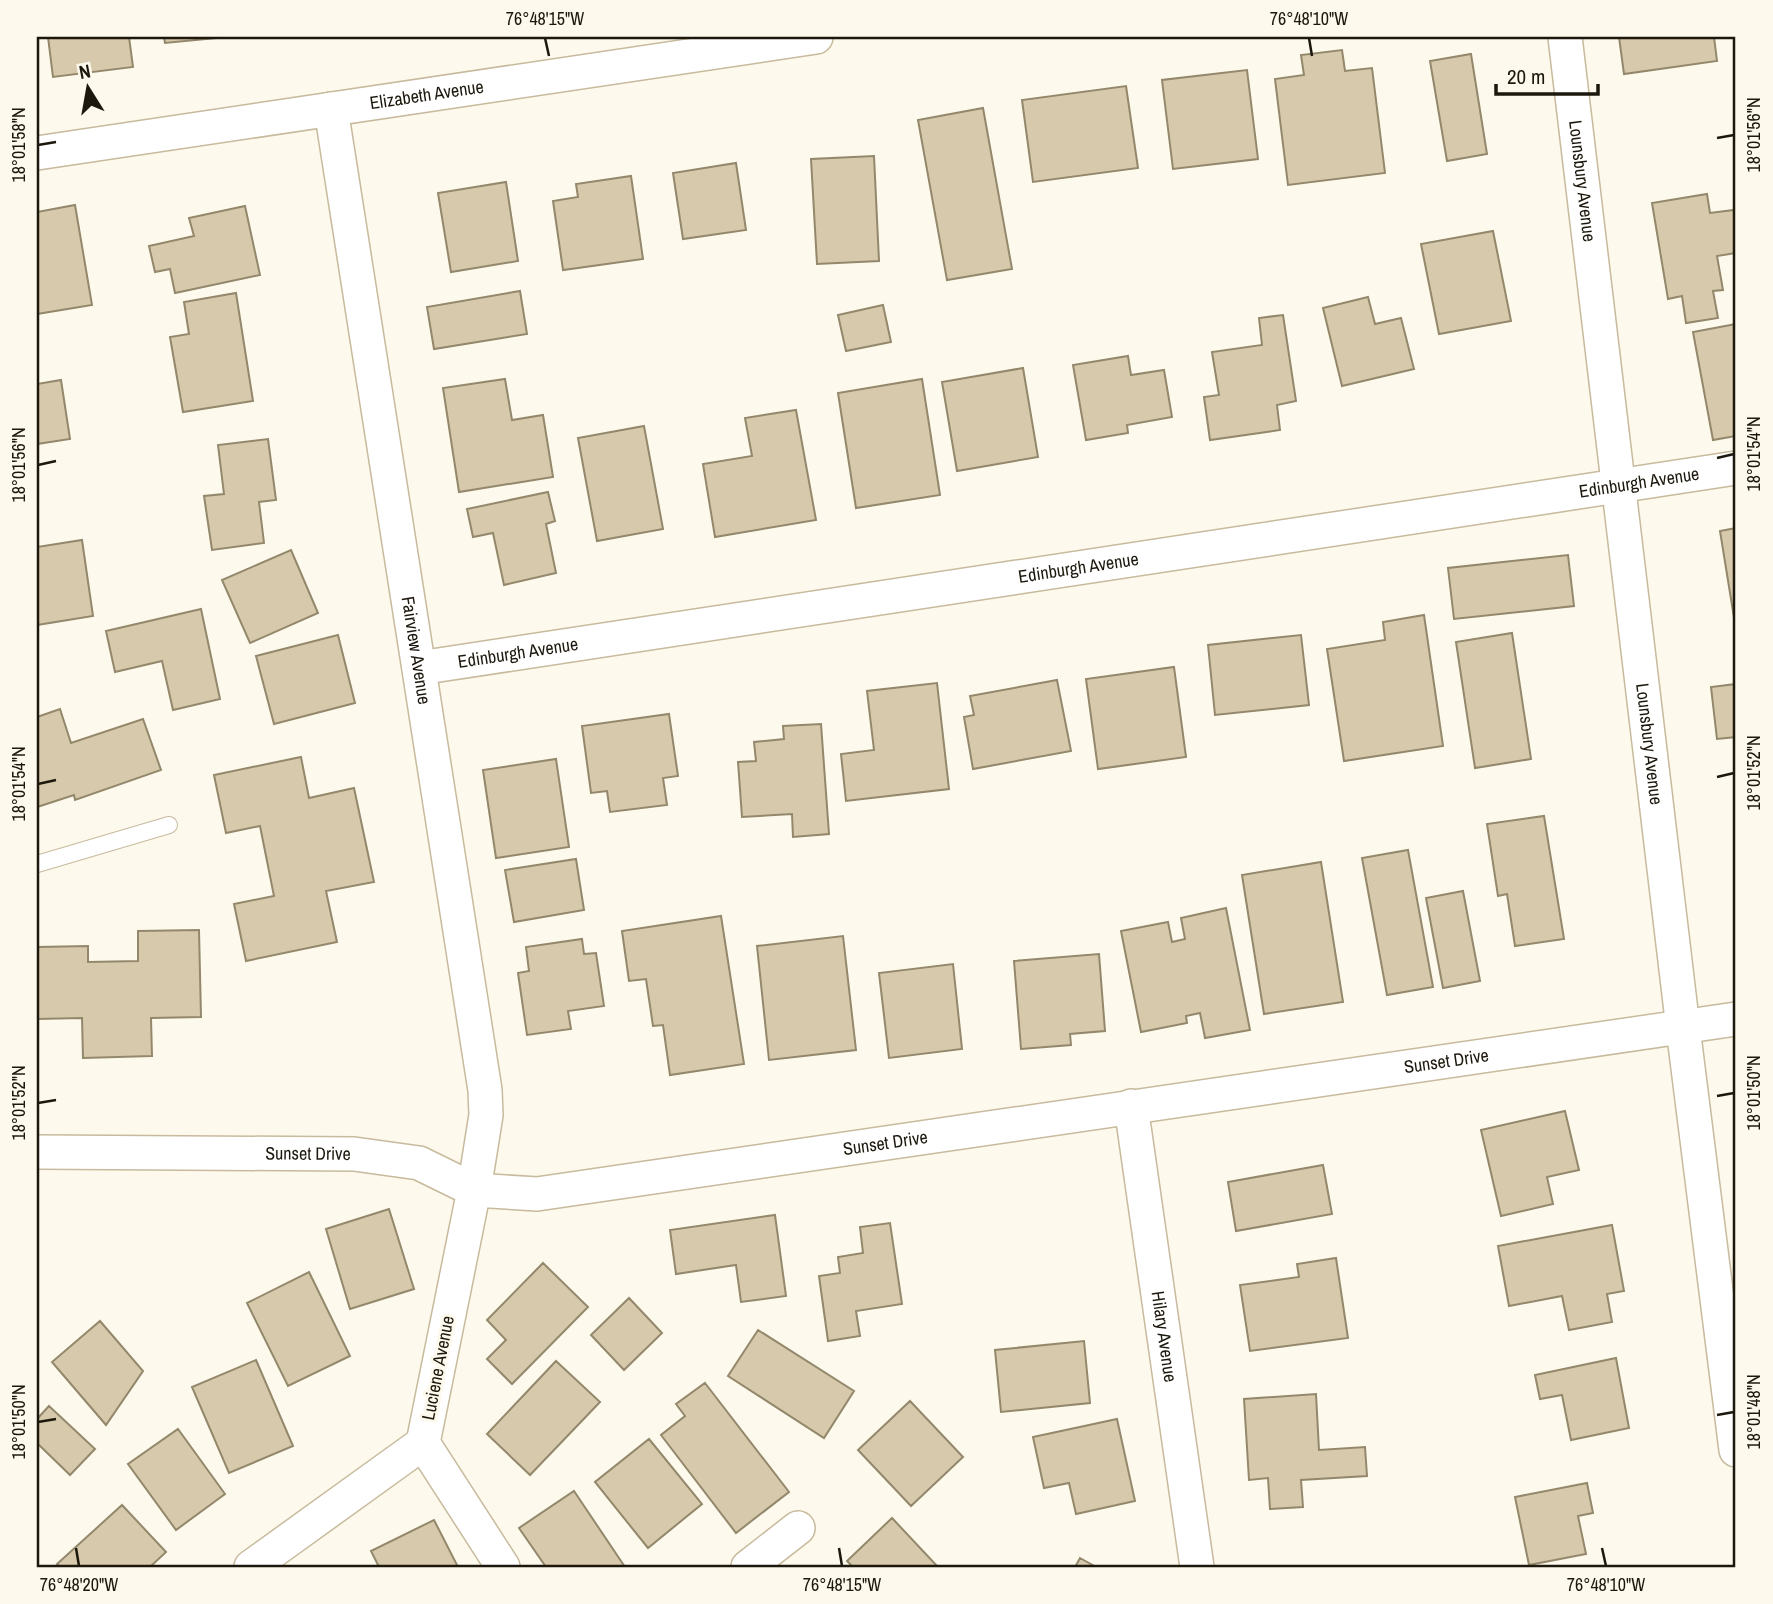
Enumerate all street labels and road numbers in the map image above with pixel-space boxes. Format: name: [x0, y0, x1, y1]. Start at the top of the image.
street label: Elizabeth Avenue: [368, 74, 485, 115]
street label: Lounsbury Avenue: [1563, 119, 1602, 243]
street label: Edinburgh Avenue: [1577, 461, 1701, 504]
street label: Edinburgh Avenue: [1016, 546, 1140, 589]
street label: Fairview Avenue: [396, 594, 437, 706]
street label: Edinburgh Avenue: [456, 631, 580, 674]
street label: Lounsbury Avenue: [1630, 682, 1669, 806]
street label: Sunset Drive: [1402, 1042, 1490, 1079]
street label: Sunset Drive: [841, 1124, 929, 1161]
street label: Sunset Drive: [265, 1140, 351, 1166]
street label: Hilary Avenue: [1146, 1289, 1183, 1384]
street label: Luciene Avenue: [415, 1314, 460, 1422]

